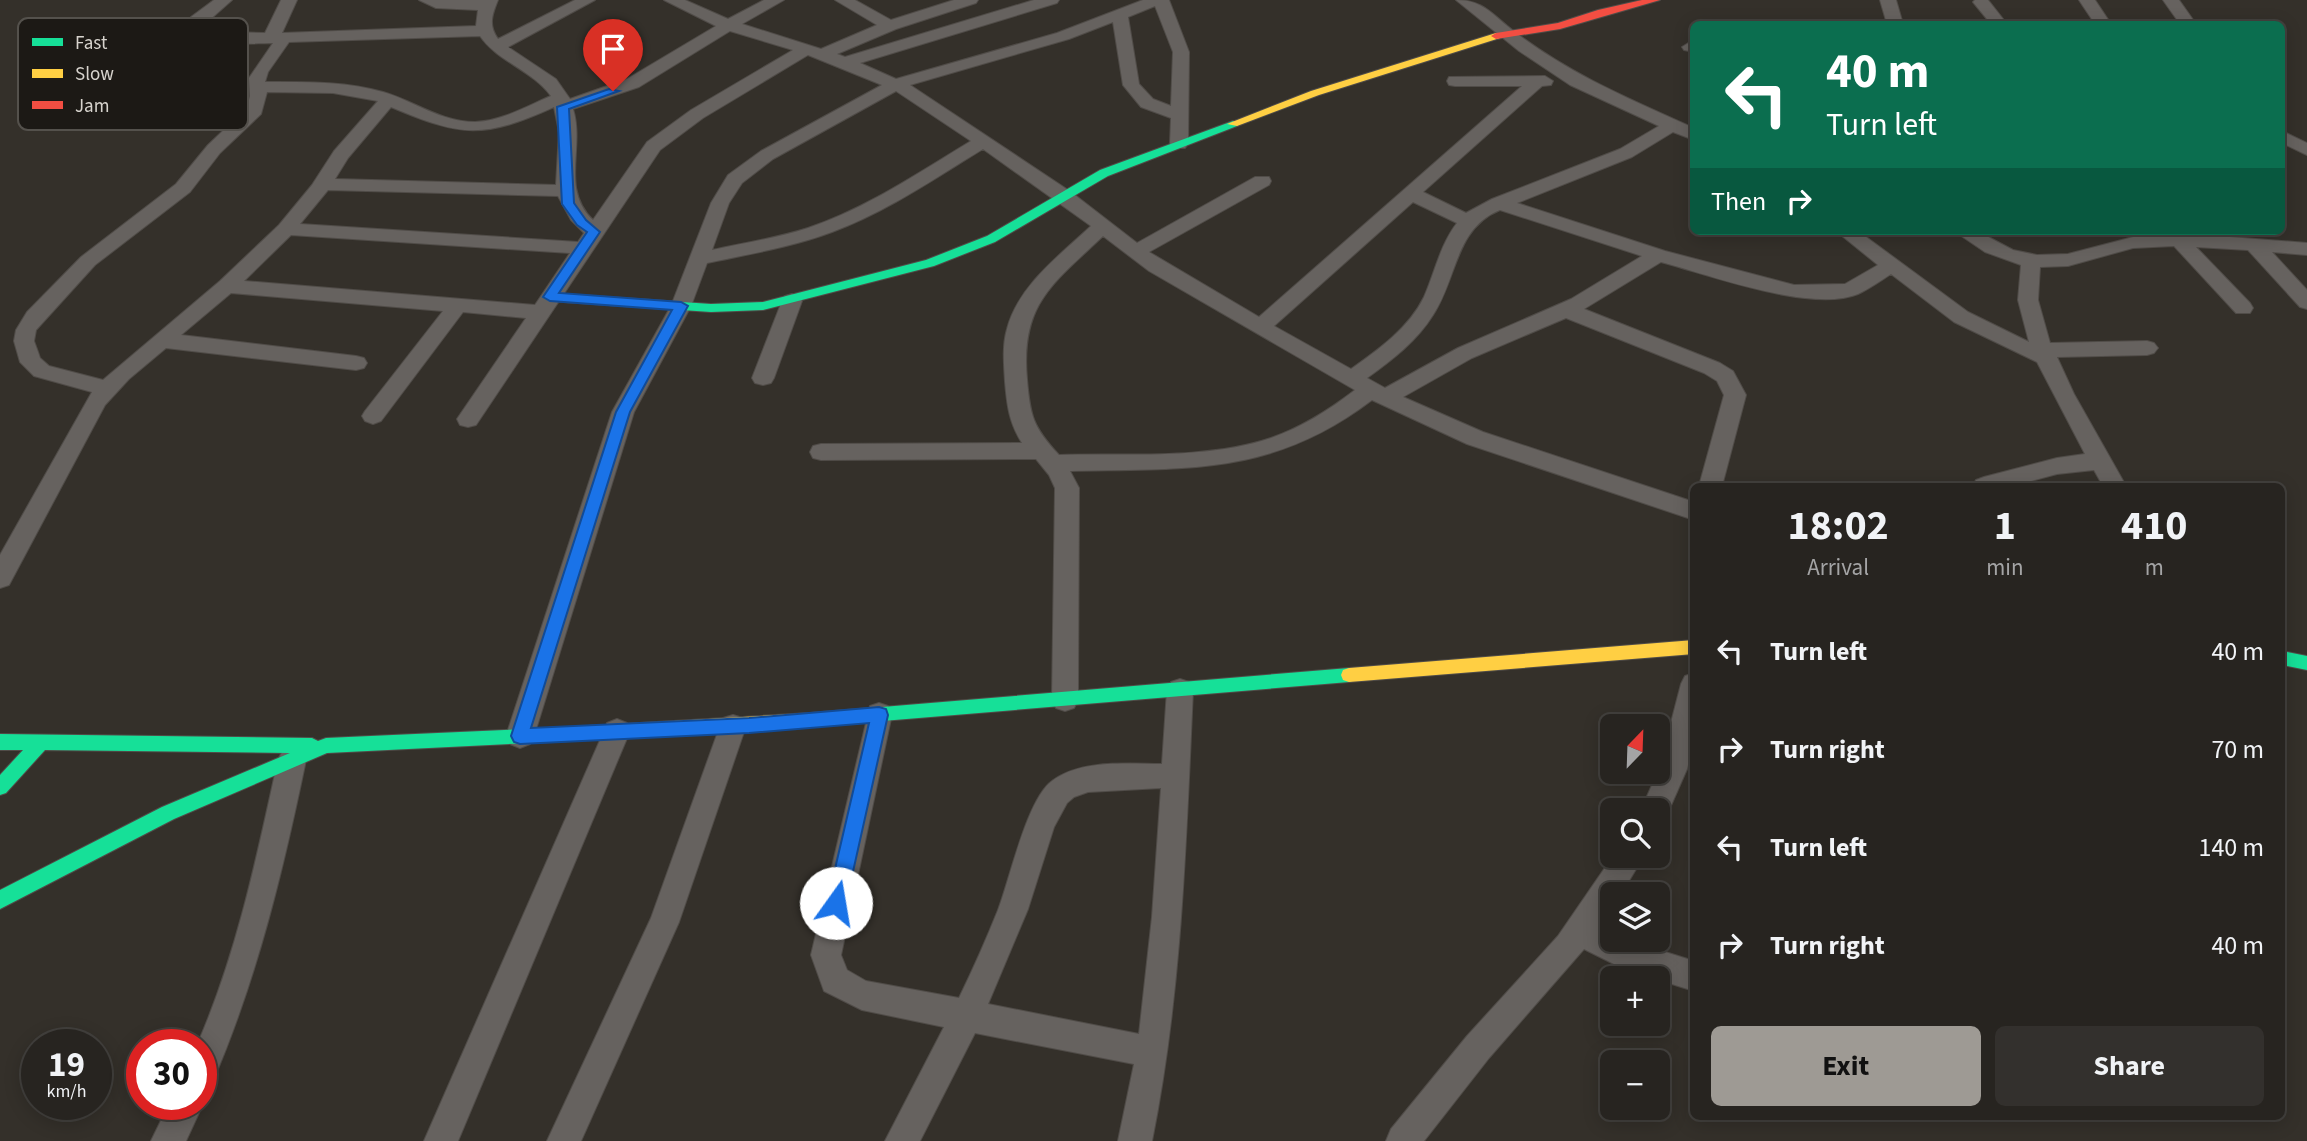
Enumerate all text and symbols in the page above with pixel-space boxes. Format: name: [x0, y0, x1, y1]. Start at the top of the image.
legend: [18, 18, 248, 130]
pin: [583, 19, 643, 91]
text: Fast: [75, 30, 108, 57]
icon: arrive: [594, 30, 632, 68]
text: 40 m: [1826, 37, 1930, 107]
icon: left: [1711, 49, 1802, 140]
text: Slow: [75, 61, 114, 88]
text: Jam: [75, 93, 109, 120]
text: Turn left: [1826, 102, 1937, 148]
icon: right: [1780, 182, 1818, 220]
text: Then: [1711, 183, 1766, 220]
text: 18:02: [1787, 496, 1889, 556]
text: 1: [1994, 496, 2016, 556]
text: 410: [2121, 496, 2188, 556]
text: Arrival: [1807, 551, 1869, 584]
text: min: [1986, 551, 2024, 584]
text: m: [2145, 551, 2164, 584]
icon: left: [1711, 632, 1749, 670]
text: Turn left: [1770, 633, 1867, 670]
text: 40 m: [2211, 633, 2264, 670]
north arrow: [1600, 714, 1670, 784]
map controls: [1600, 714, 1670, 1120]
icon: right: [1711, 730, 1749, 768]
text: Turn right: [1770, 731, 1885, 768]
text: 70 m: [2211, 731, 2264, 768]
button: search: [1600, 798, 1670, 868]
icon: left: [1711, 828, 1749, 866]
text: Turn left: [1770, 829, 1867, 866]
text: 140 m: [2198, 829, 2264, 866]
position arrow: [799, 866, 873, 940]
button: layers: [1600, 882, 1670, 952]
icon: right: [1711, 926, 1749, 964]
text: Turn right: [1770, 927, 1885, 964]
text: 40 m: [2211, 927, 2264, 964]
button: +: [1600, 966, 1670, 1036]
button: Exit: [1711, 1026, 1981, 1106]
button: Share: [1995, 1026, 2264, 1106]
speed limit sign: 30: [126, 1029, 217, 1120]
text: 19: [48, 1040, 85, 1090]
button: −: [1600, 1050, 1670, 1120]
text: km/h: [47, 1079, 86, 1104]

